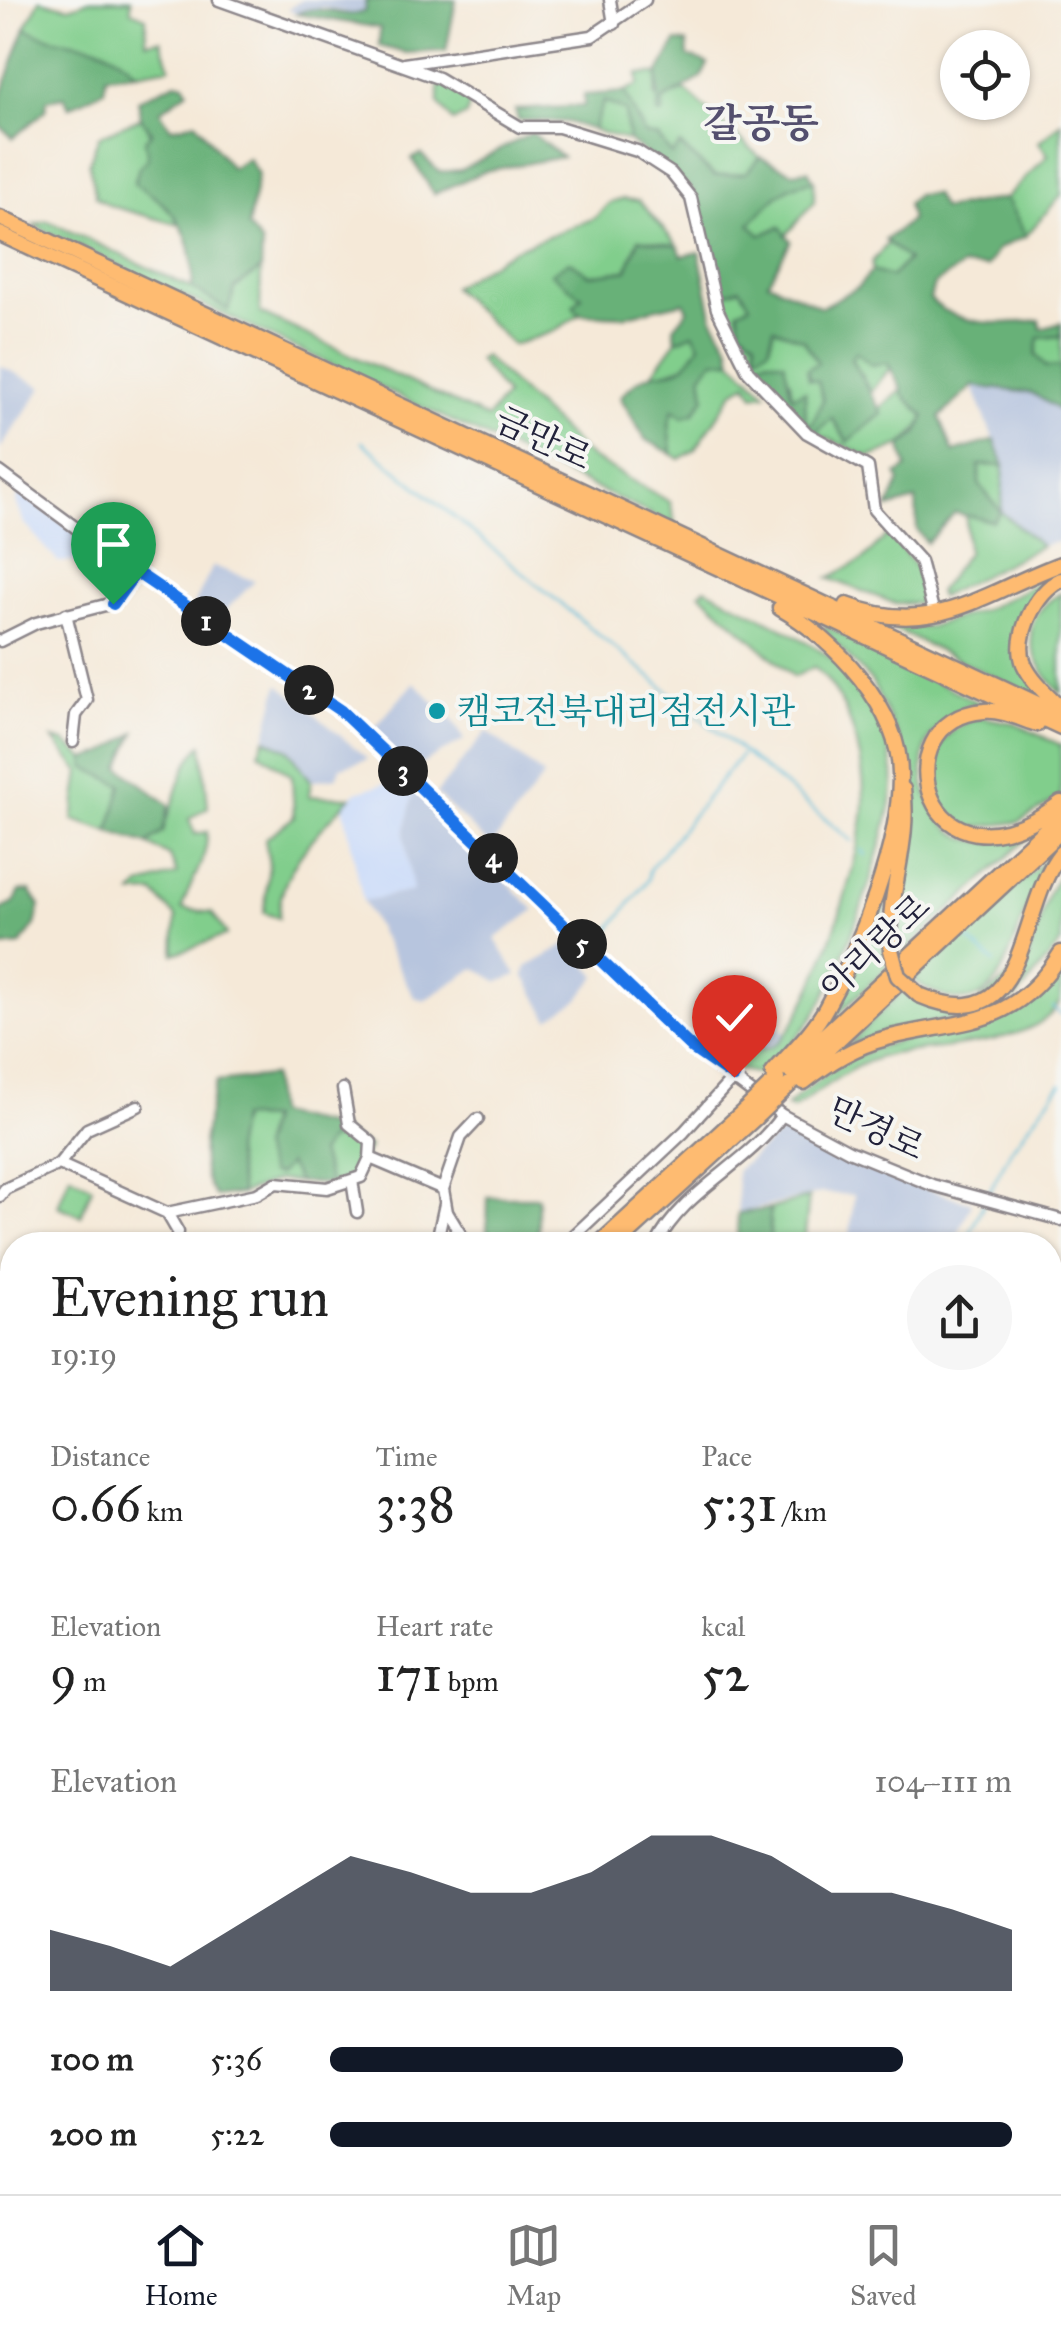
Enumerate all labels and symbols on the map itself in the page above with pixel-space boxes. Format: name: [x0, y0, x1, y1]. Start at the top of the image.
district label: 갈공동: [703, 99, 819, 148]
street label: 금만로: [488, 398, 598, 480]
pin: [71, 502, 156, 605]
pin: 1: [181, 596, 231, 646]
pin: 2: [284, 665, 334, 715]
place label: 캠코전북대리점전시관: [457, 690, 795, 733]
marker: 캠코전북대리점전시관: [426, 700, 448, 722]
pin: 3: [378, 746, 428, 796]
pin: 4: [468, 833, 518, 883]
street label: 아리랑로: [811, 885, 939, 1009]
pin: 5: [557, 919, 607, 969]
pin: [692, 975, 777, 1078]
street label: 만경로: [821, 1088, 931, 1170]

